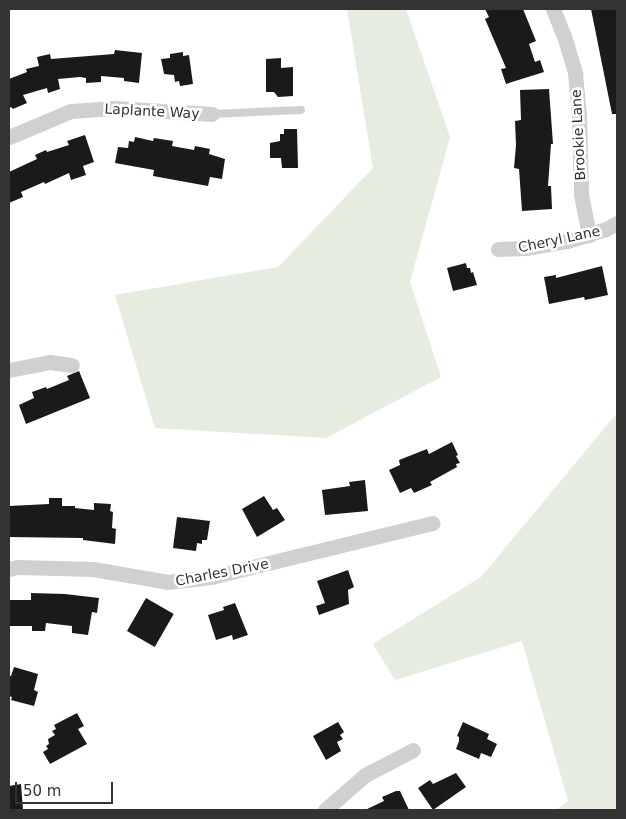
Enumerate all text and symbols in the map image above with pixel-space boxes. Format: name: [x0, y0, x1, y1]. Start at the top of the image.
street label: Brookie Lane: [567, 89, 589, 181]
street label: Laplante Way: [104, 100, 200, 122]
street label: Cheryl Lane: [516, 222, 602, 256]
street label: Charles Drive: [174, 555, 270, 589]
scale bar: [18, 772, 115, 804]
text: 50 m: [23, 782, 61, 800]

